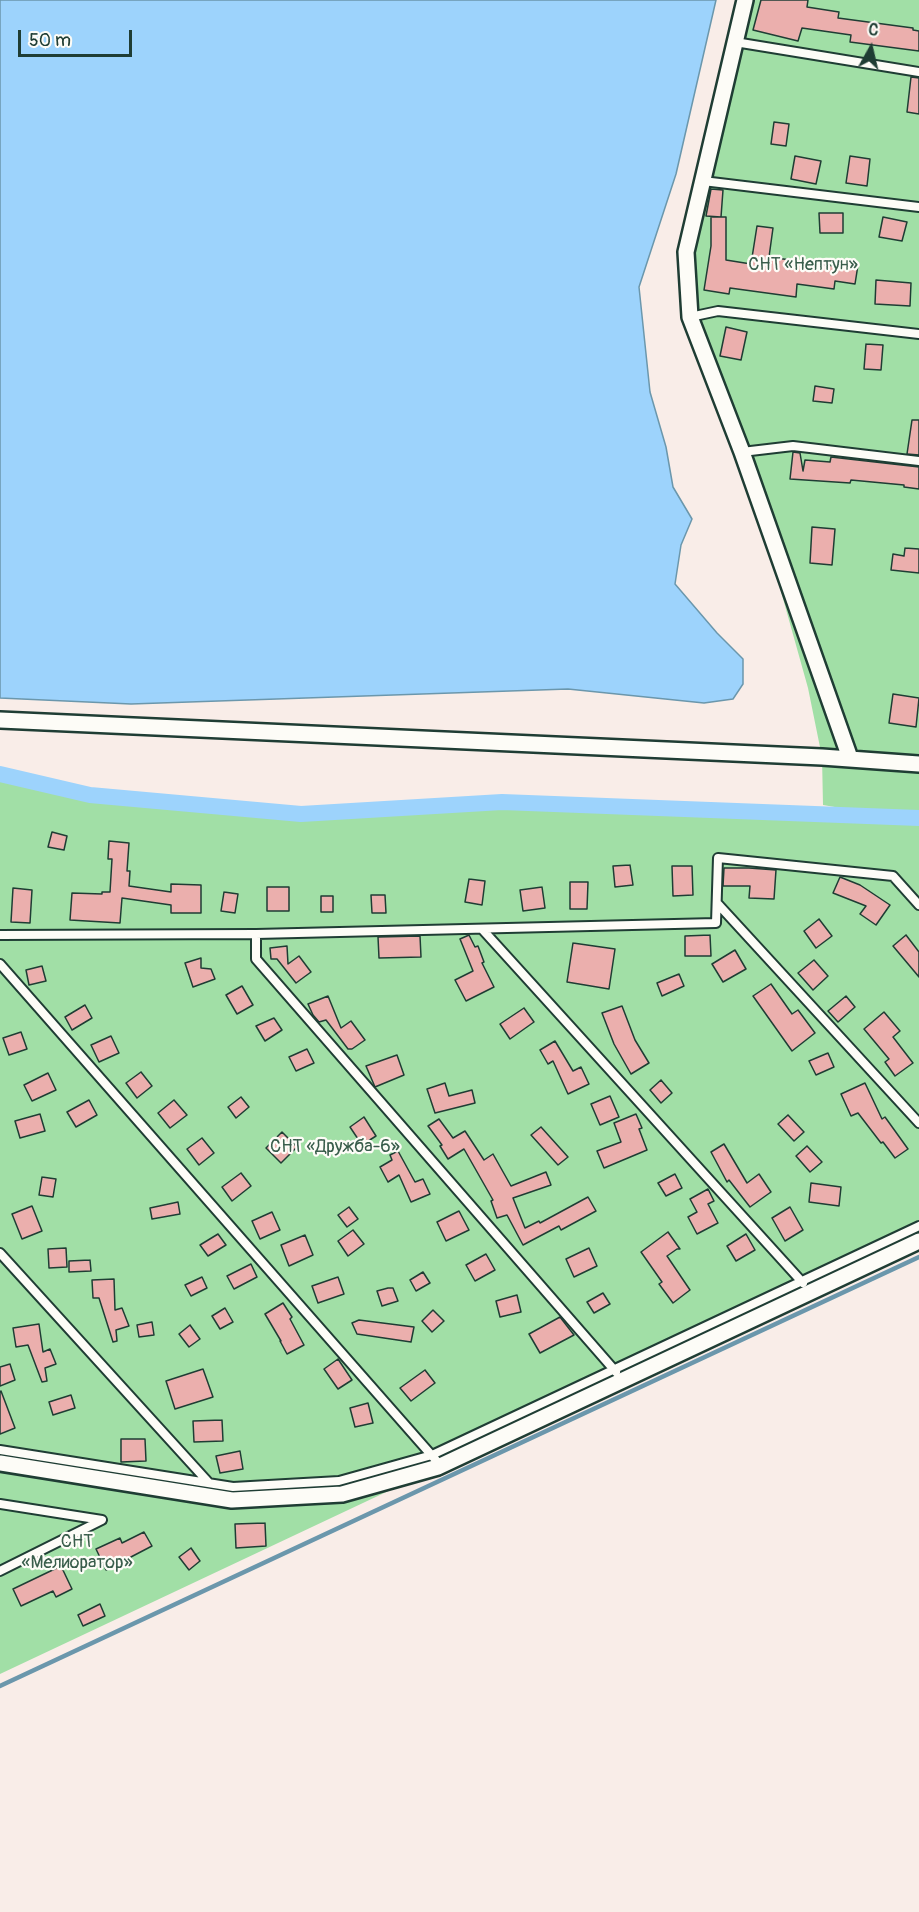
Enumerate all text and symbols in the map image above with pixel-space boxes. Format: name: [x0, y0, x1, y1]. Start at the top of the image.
scale bar: [21, 18, 135, 56]
north arrow: [841, 18, 901, 78]
text: С: [867, 20, 880, 41]
text: 50 m: [29, 29, 71, 52]
park label: СНТ «Нептун»: [748, 254, 858, 276]
park label: СНТ «Дружба-6»: [270, 1136, 400, 1158]
park label: СНТ «Мелиоратор»: [21, 1531, 133, 1574]

